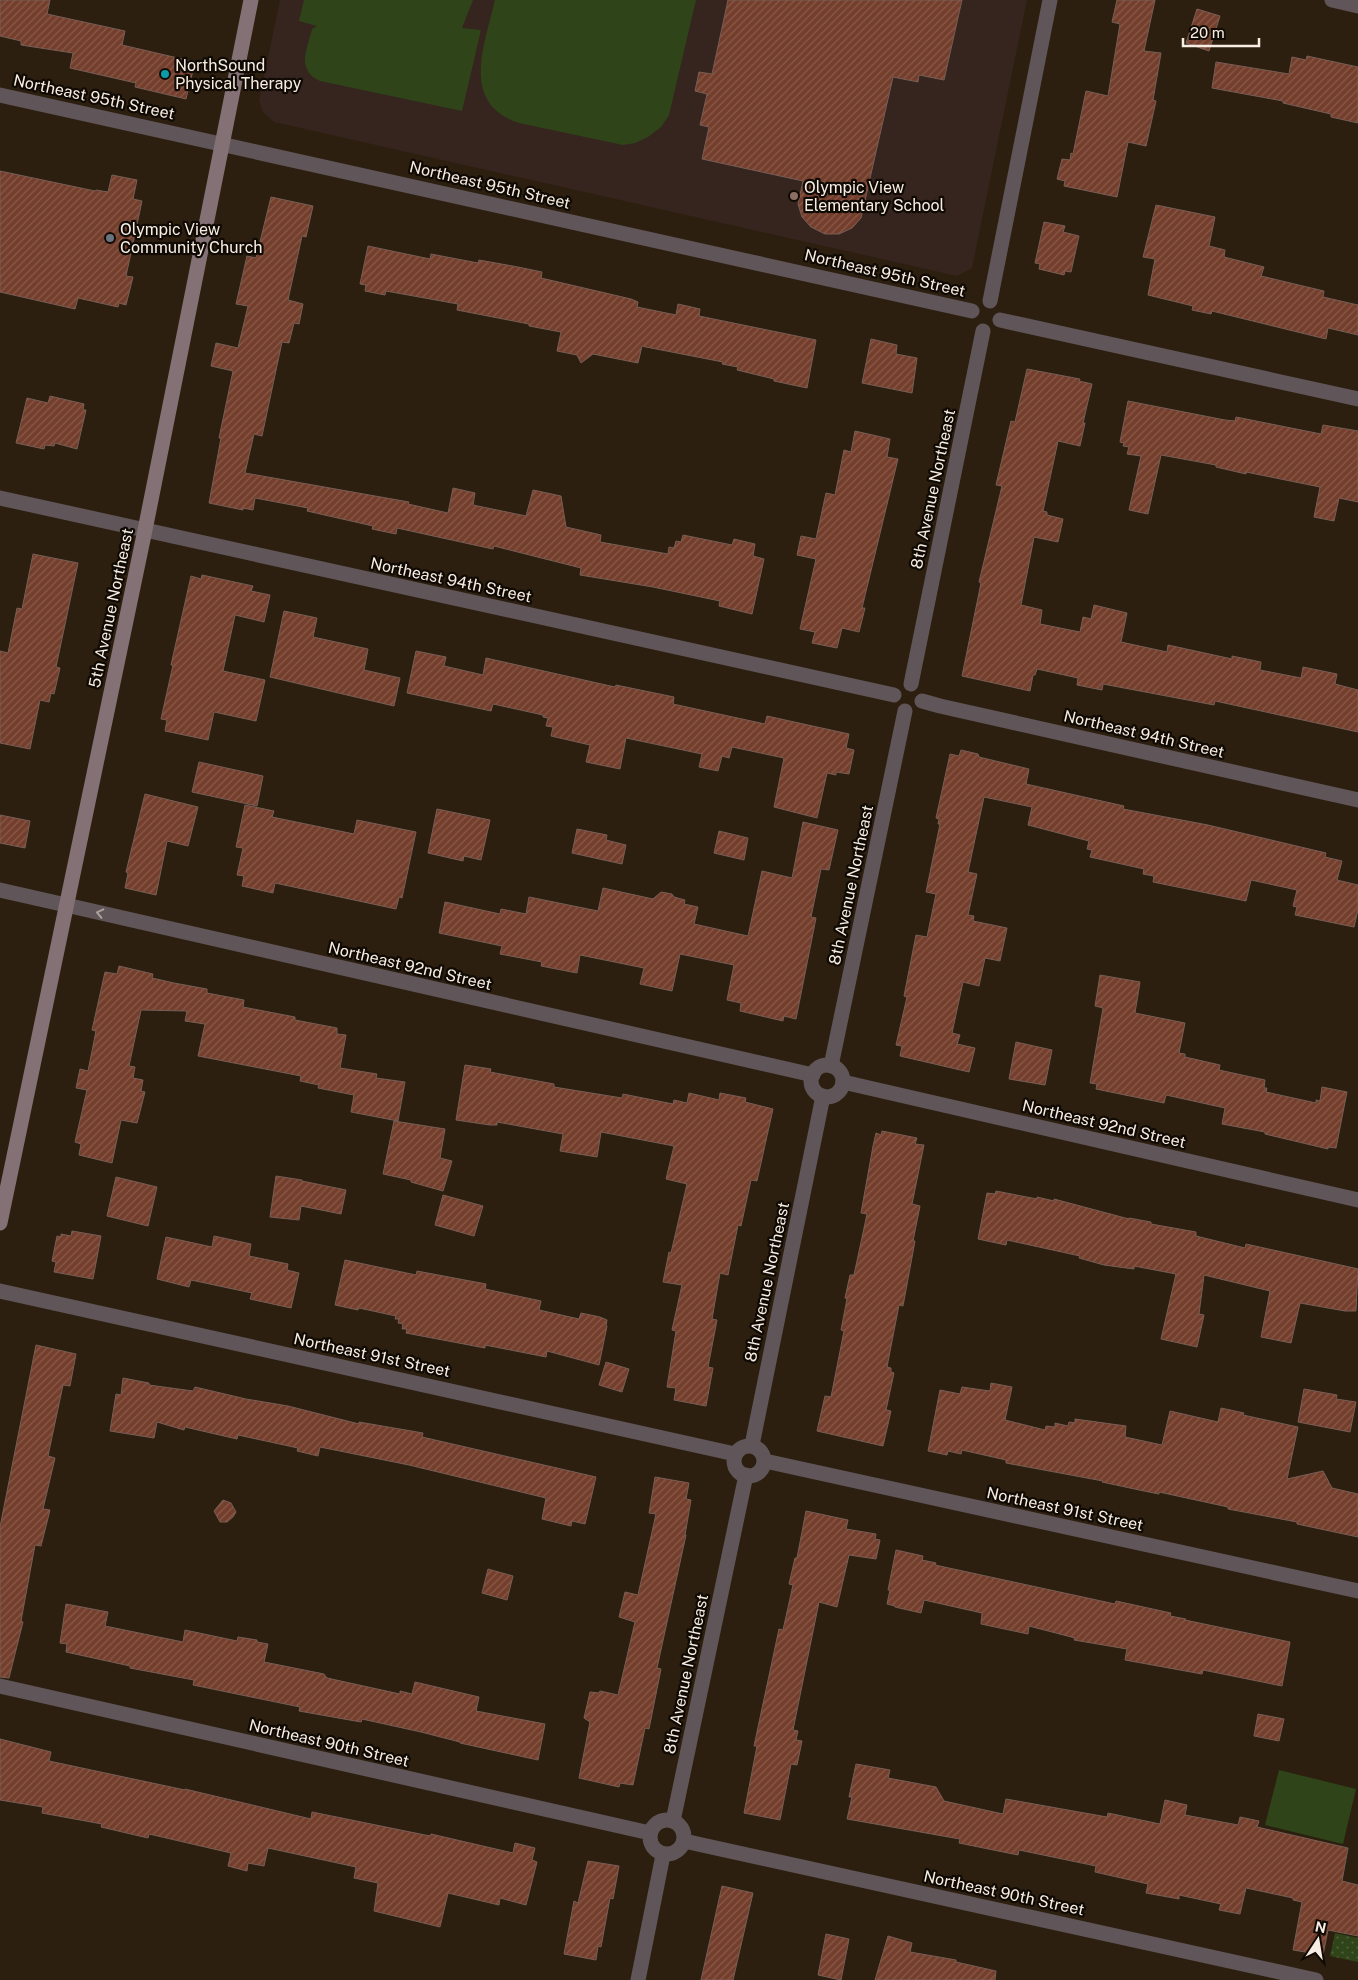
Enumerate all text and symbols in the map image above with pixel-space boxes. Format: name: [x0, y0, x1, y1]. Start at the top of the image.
scale bar: [1183, 15, 1259, 47]
text: 20 m: [1190, 24, 1225, 41]
place label: NorthSound Physical Therapy: [175, 56, 302, 93]
marker: NorthSound Physical Therapy: [159, 68, 171, 80]
street label: Northeast 95th Street: [12, 71, 176, 123]
street label: Northeast 95th Street: [408, 157, 572, 213]
place label: Olympic View Elementary School: [804, 178, 945, 215]
marker: Olympic View Elementary School: [788, 190, 800, 202]
place label: Olympic View Community Church: [120, 220, 263, 257]
marker: Olympic View Community Church: [104, 232, 116, 244]
street label: Northeast 95th Street: [803, 245, 967, 301]
street label: 8th Avenue Northeast: [907, 407, 959, 571]
street label: 5th Avenue Northeast: [85, 526, 137, 690]
street label: Northeast 94th Street: [369, 554, 533, 606]
street label: Northeast 94th Street: [1062, 706, 1226, 762]
street label: 8th Avenue Northeast: [825, 803, 877, 967]
one-way arrow: [96, 908, 105, 919]
street label: Northeast 92nd Street: [326, 938, 494, 994]
street label: Northeast 92nd Street: [1020, 1096, 1188, 1152]
street label: 8th Avenue Northeast: [741, 1200, 793, 1364]
street label: Northeast 91st Street: [292, 1329, 452, 1381]
street label: Northeast 91st Street: [985, 1483, 1145, 1535]
street label: 8th Avenue Northeast: [660, 1592, 712, 1756]
street label: Northeast 90th Street: [247, 1715, 411, 1771]
street label: Northeast 90th Street: [922, 1867, 1086, 1919]
north arrow: [1293, 1915, 1343, 1965]
text: N: [1314, 1918, 1328, 1936]

